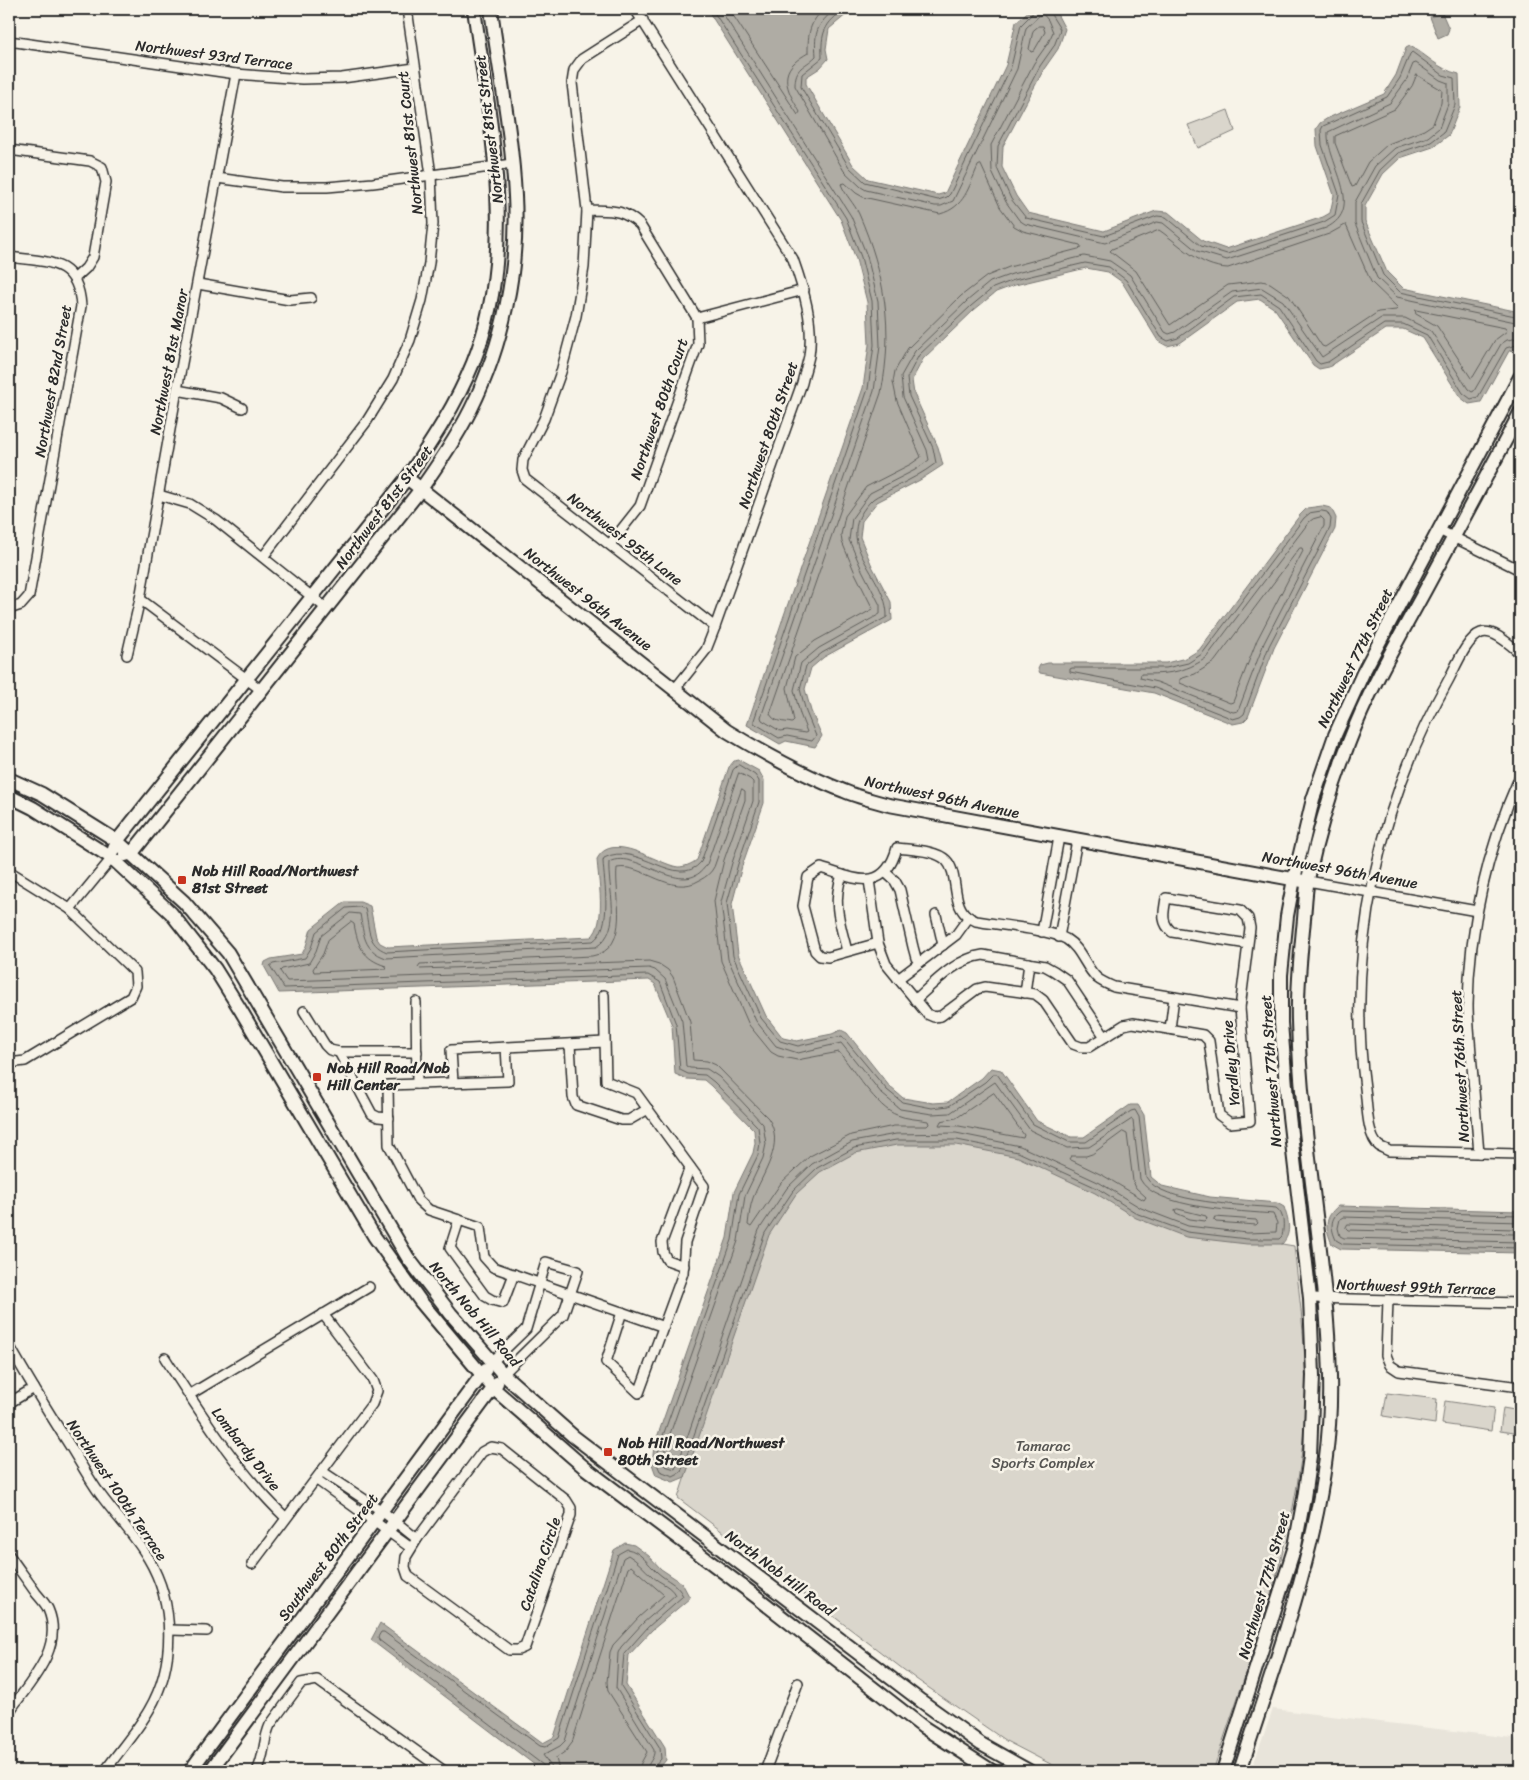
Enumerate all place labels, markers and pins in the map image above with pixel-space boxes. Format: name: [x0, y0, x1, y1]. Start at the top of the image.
place label: Nob Hill Road/Northwest 81st Street: [191, 858, 359, 901]
marker: Nob Hill Road/Northwest 81st Street: [176, 874, 188, 886]
place label: Nob Hill Road/Nob Hill Center: [326, 1055, 451, 1098]
marker: Nob Hill Road/Nob Hill Center: [311, 1071, 323, 1083]
place label: Nob Hill Road/Northwest 80th Street: [617, 1430, 785, 1473]
marker: Nob Hill Road/Northwest 80th Street: [602, 1446, 614, 1458]

